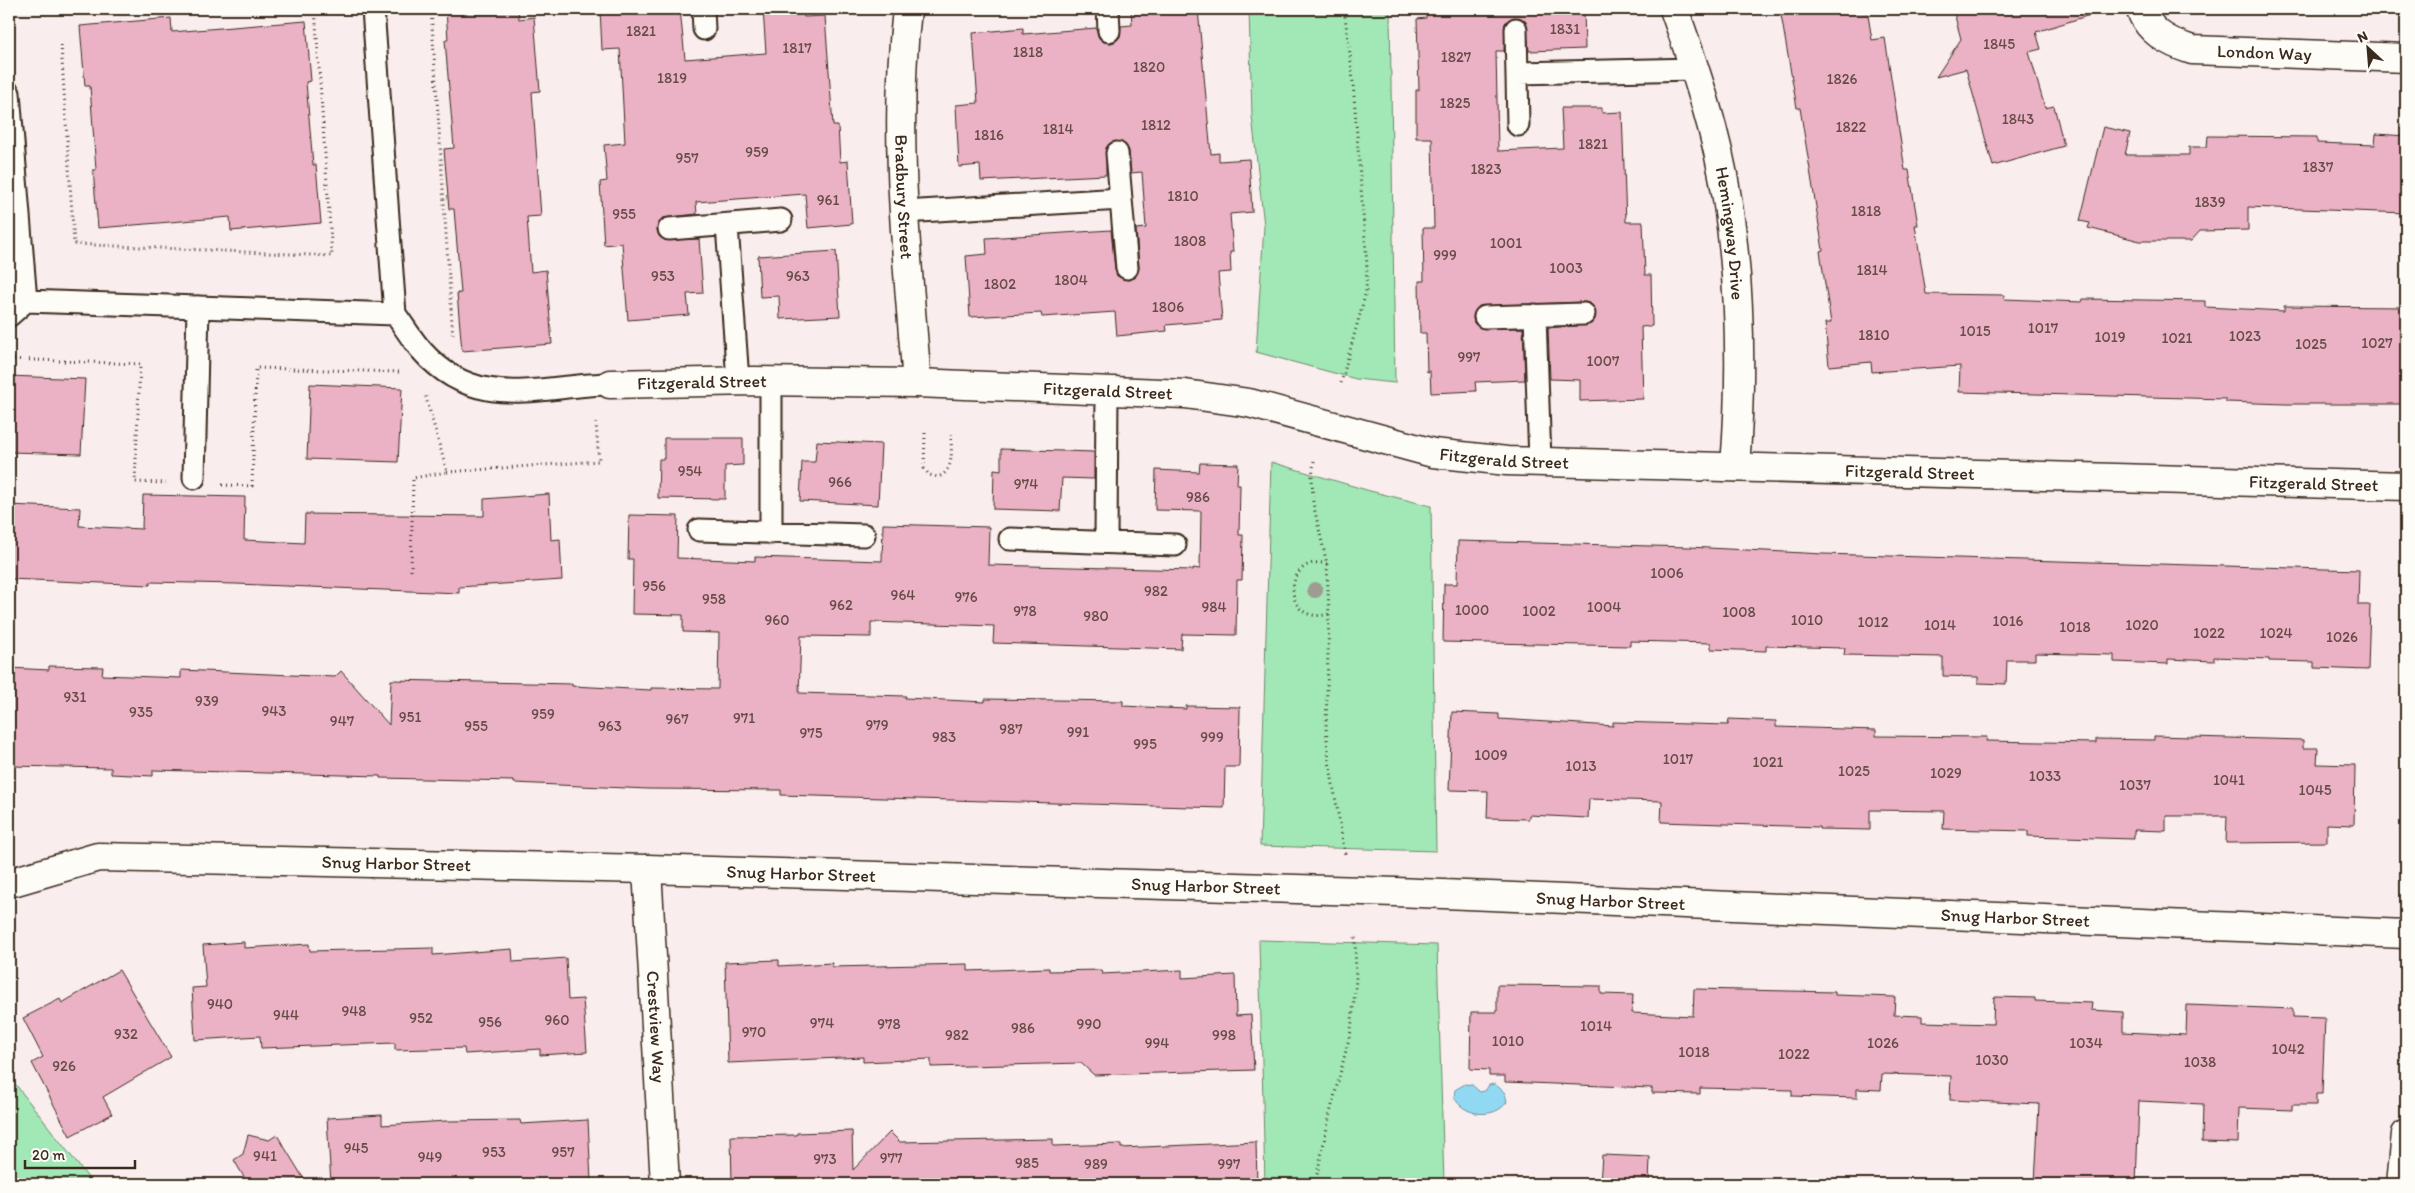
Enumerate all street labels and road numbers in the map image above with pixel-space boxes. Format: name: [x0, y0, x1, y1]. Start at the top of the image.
street label: London Way: [2217, 40, 2313, 65]
street label: Bradbury Street: [890, 134, 918, 260]
street label: Hemingway Drive: [1711, 165, 1749, 301]
street label: Fitzgerald Street: [637, 370, 767, 394]
street label: Fitzgerald Street: [1043, 377, 1173, 404]
street label: Fitzgerald Street: [1438, 443, 1569, 474]
street label: Fitzgerald Street: [1845, 459, 1975, 485]
street label: Fitzgerald Street: [2249, 471, 2379, 496]
street label: Snug Harbor Street: [321, 851, 471, 876]
street label: Snug Harbor Street: [726, 860, 876, 887]
street label: Snug Harbor Street: [1131, 873, 1281, 899]
street label: Snug Harbor Street: [1536, 887, 1686, 915]
street label: Snug Harbor Street: [1940, 904, 2091, 932]
street label: Crestview Way: [642, 970, 670, 1084]

